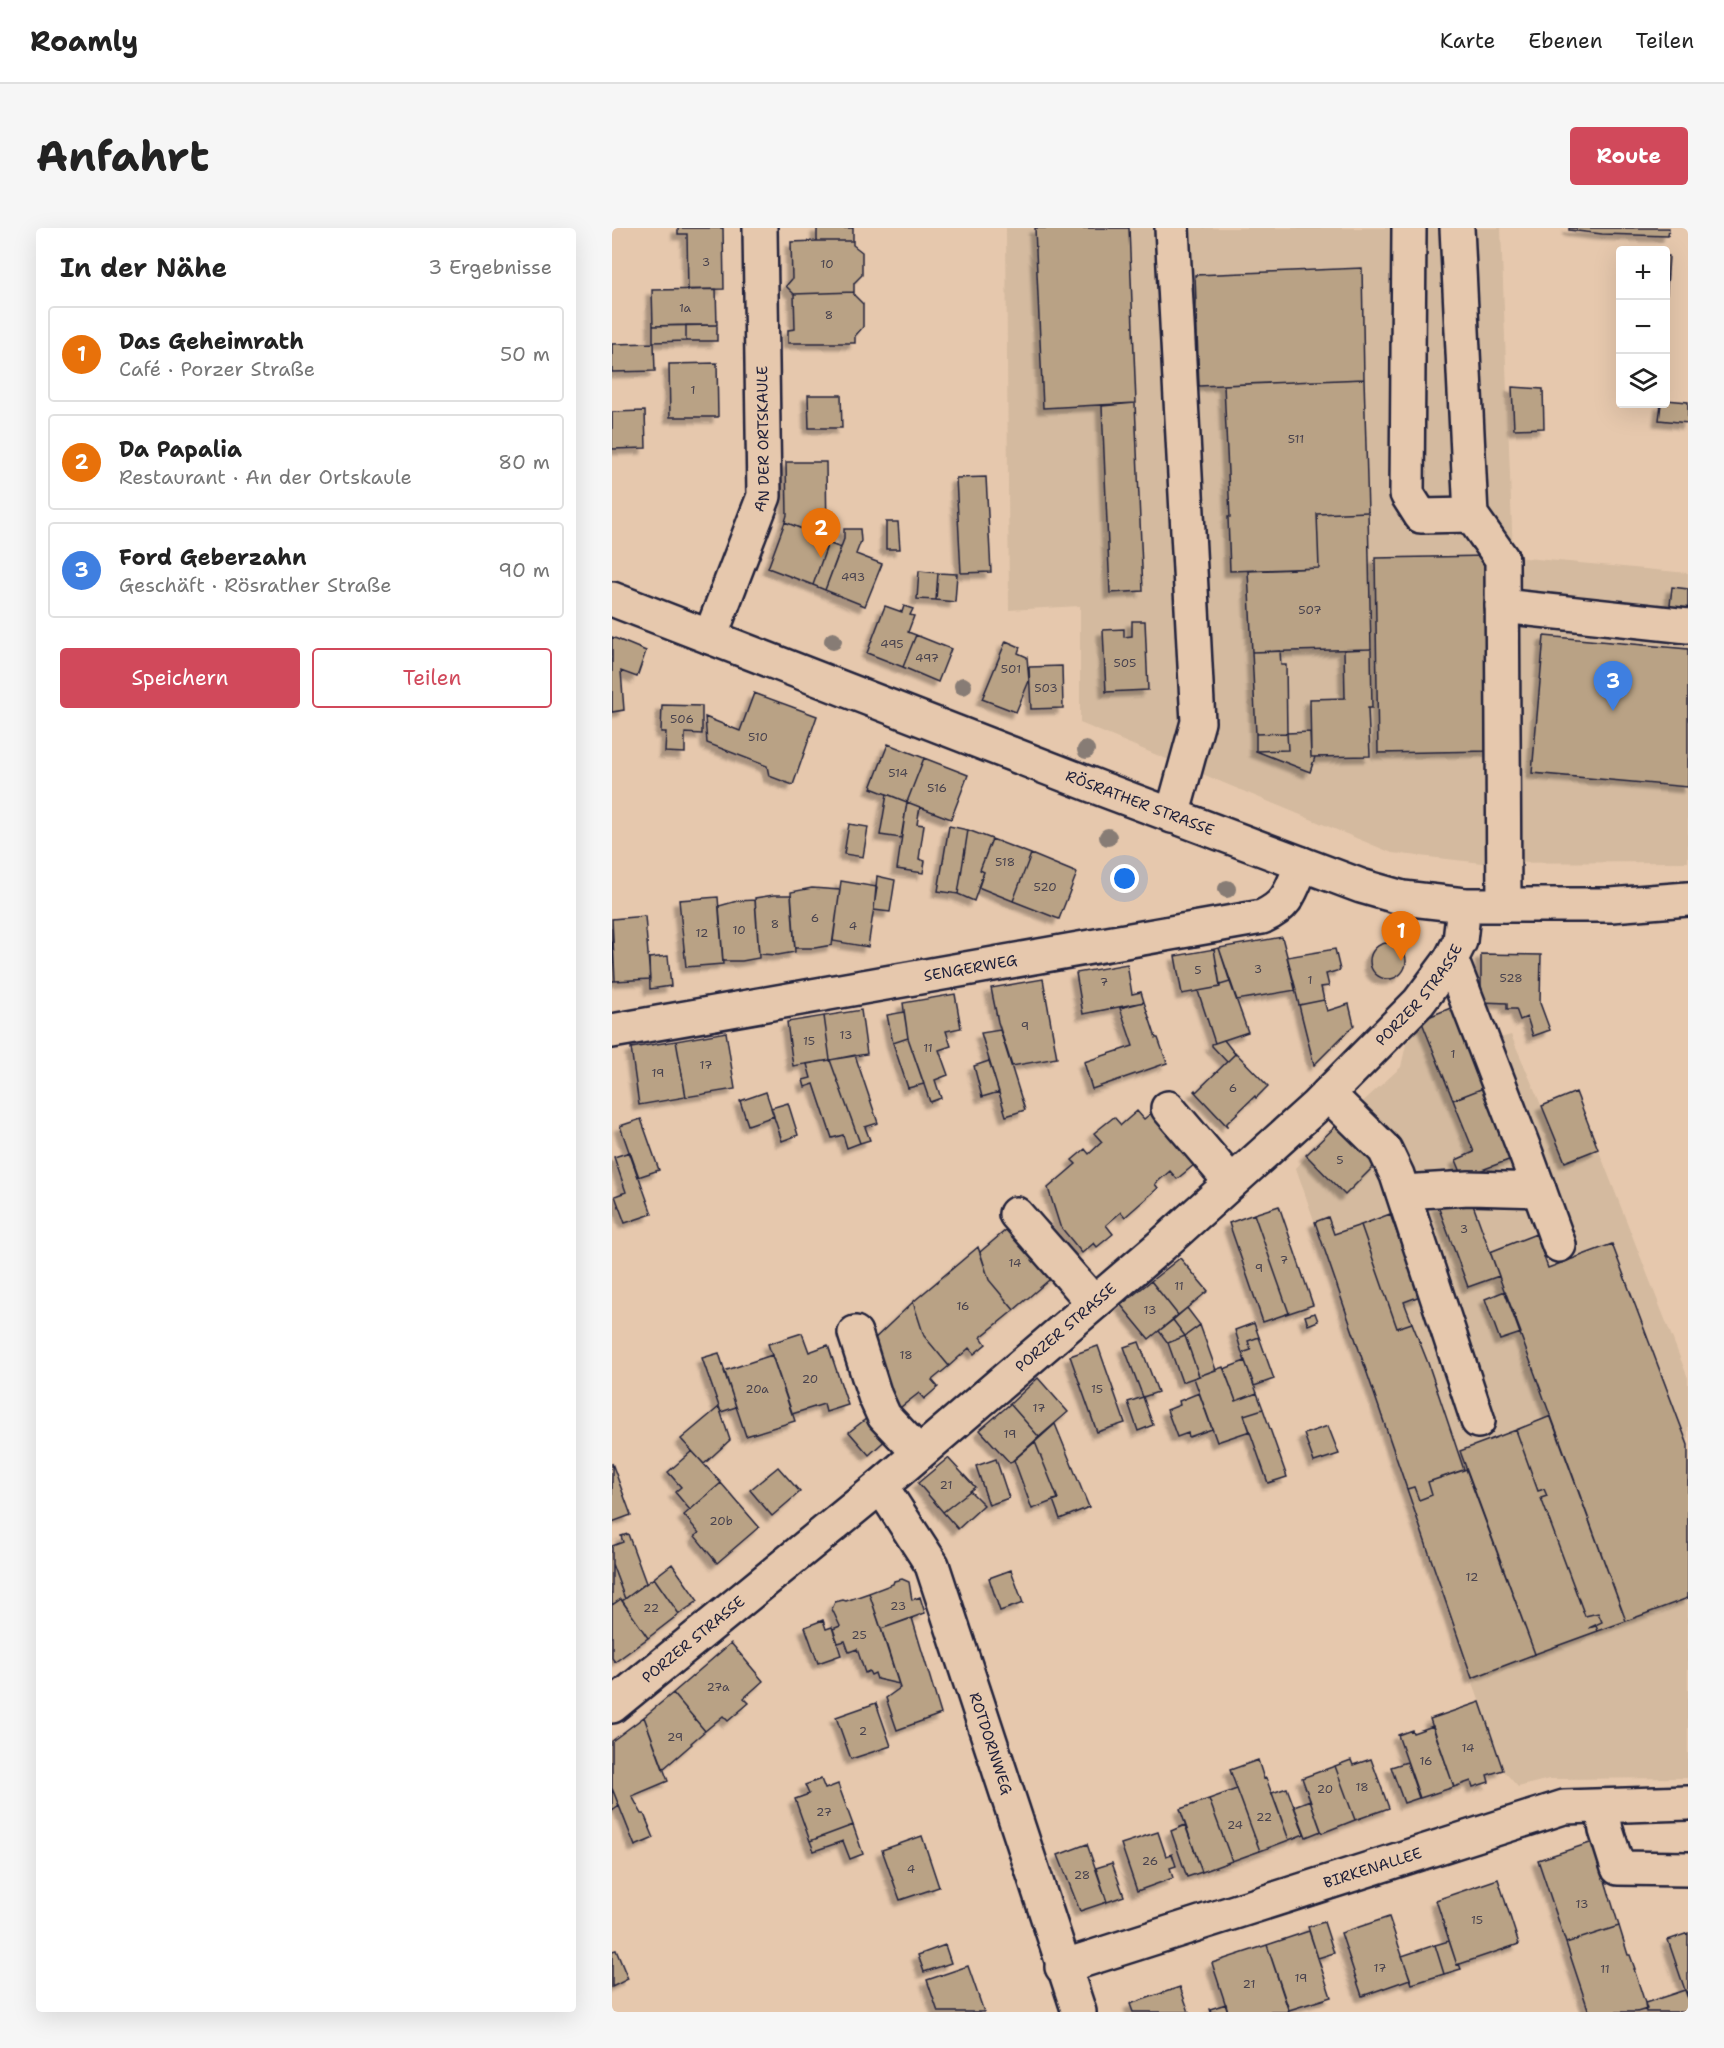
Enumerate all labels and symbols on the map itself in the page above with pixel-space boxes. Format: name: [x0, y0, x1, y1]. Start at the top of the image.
house number: 3: [702, 254, 710, 270]
house number: 10: [820, 256, 834, 272]
house number: 1a: [679, 300, 692, 316]
house number: 8: [825, 307, 833, 323]
street label: AN DER ORTSKAULE: [749, 365, 774, 515]
house number: 1: [690, 382, 696, 398]
house number: 511: [1288, 431, 1304, 447]
pin: 2: [802, 508, 840, 558]
house number: 493: [841, 569, 865, 585]
house number: 507: [1298, 602, 1322, 618]
house number: 495: [880, 636, 904, 652]
house number: 497: [915, 650, 939, 666]
house number: 505: [1114, 655, 1136, 671]
house number: 501: [1001, 661, 1021, 677]
pin: 3: [1594, 662, 1632, 711]
house number: 503: [1034, 680, 1058, 696]
house number: 506: [670, 711, 694, 727]
house number: 510: [748, 729, 768, 745]
house number: 514: [888, 765, 908, 781]
street label: RÖSRATHER STRASSE: [1063, 766, 1217, 840]
house number: 516: [927, 780, 947, 796]
house number: 518: [995, 854, 1015, 870]
your location: [1110, 864, 1139, 893]
house number: 520: [1033, 879, 1057, 895]
house number: 6: [811, 910, 819, 926]
pin: 1: [1382, 912, 1420, 961]
house number: 8: [771, 916, 779, 932]
house number: 4: [849, 918, 857, 934]
house number: 10: [732, 922, 746, 938]
house number: 12: [696, 925, 708, 941]
street label: PORZER STRASSE: [1371, 941, 1467, 1050]
street label: SENGERWEG: [922, 950, 1019, 986]
house number: 3: [1254, 961, 1262, 977]
house number: 5: [1194, 962, 1202, 978]
house number: 528: [1499, 970, 1523, 986]
house number: 1: [1307, 972, 1313, 988]
house number: 7: [1100, 974, 1108, 990]
house number: 9: [1021, 1018, 1029, 1034]
house number: 13: [840, 1027, 852, 1043]
house number: 15: [803, 1033, 815, 1049]
house number: 11: [923, 1040, 933, 1056]
house number: 1: [1450, 1046, 1456, 1062]
house number: 17: [700, 1057, 712, 1073]
house number: 19: [652, 1065, 664, 1081]
house number: 6: [1229, 1080, 1237, 1096]
house number: 5: [1336, 1152, 1344, 1168]
house number: 3: [1460, 1221, 1468, 1237]
house number: 7: [1280, 1252, 1288, 1268]
house number: 14: [1009, 1255, 1021, 1271]
house number: 9: [1255, 1260, 1263, 1276]
street label: PORZER STRASSE: [1011, 1278, 1121, 1376]
house number: 11: [1174, 1278, 1184, 1294]
house number: 16: [956, 1298, 970, 1314]
house number: 13: [1144, 1302, 1156, 1318]
house number: 18: [899, 1347, 913, 1363]
house number: 20: [802, 1371, 818, 1387]
house number: 20a: [745, 1381, 769, 1397]
house number: 15: [1091, 1381, 1103, 1397]
house number: 17: [1033, 1400, 1045, 1416]
house number: 19: [1004, 1426, 1016, 1442]
house number: 21: [940, 1477, 952, 1493]
house number: 20b: [709, 1513, 733, 1529]
house number: 12: [1466, 1569, 1478, 1585]
street label: PORZER STRASSE: [638, 1592, 749, 1688]
house number: 23: [890, 1598, 906, 1614]
house number: 22: [643, 1600, 659, 1616]
house number: 25: [851, 1627, 867, 1643]
house number: 27a: [707, 1679, 730, 1695]
street label: ROTDORNWEG: [965, 1690, 1017, 1797]
house number: 2: [859, 1723, 867, 1739]
house number: 29: [667, 1729, 683, 1745]
house number: 14: [1462, 1740, 1474, 1756]
house number: 16: [1419, 1753, 1433, 1769]
house number: 18: [1355, 1779, 1369, 1795]
house number: 20: [1317, 1781, 1333, 1797]
house number: 27: [816, 1804, 832, 1820]
house number: 22: [1256, 1809, 1272, 1825]
house number: 24: [1227, 1817, 1243, 1833]
street label: BIRKENALLEE: [1321, 1843, 1424, 1893]
house number: 26: [1142, 1853, 1158, 1869]
house number: 4: [907, 1861, 915, 1877]
house number: 28: [1074, 1867, 1090, 1883]
house number: 13: [1576, 1896, 1588, 1912]
house number: 15: [1471, 1912, 1483, 1928]
house number: 17: [1374, 1960, 1386, 1976]
house number: 11: [1600, 1961, 1610, 1977]
house number: 19: [1295, 1970, 1307, 1986]
house number: 21: [1243, 1976, 1255, 1992]

